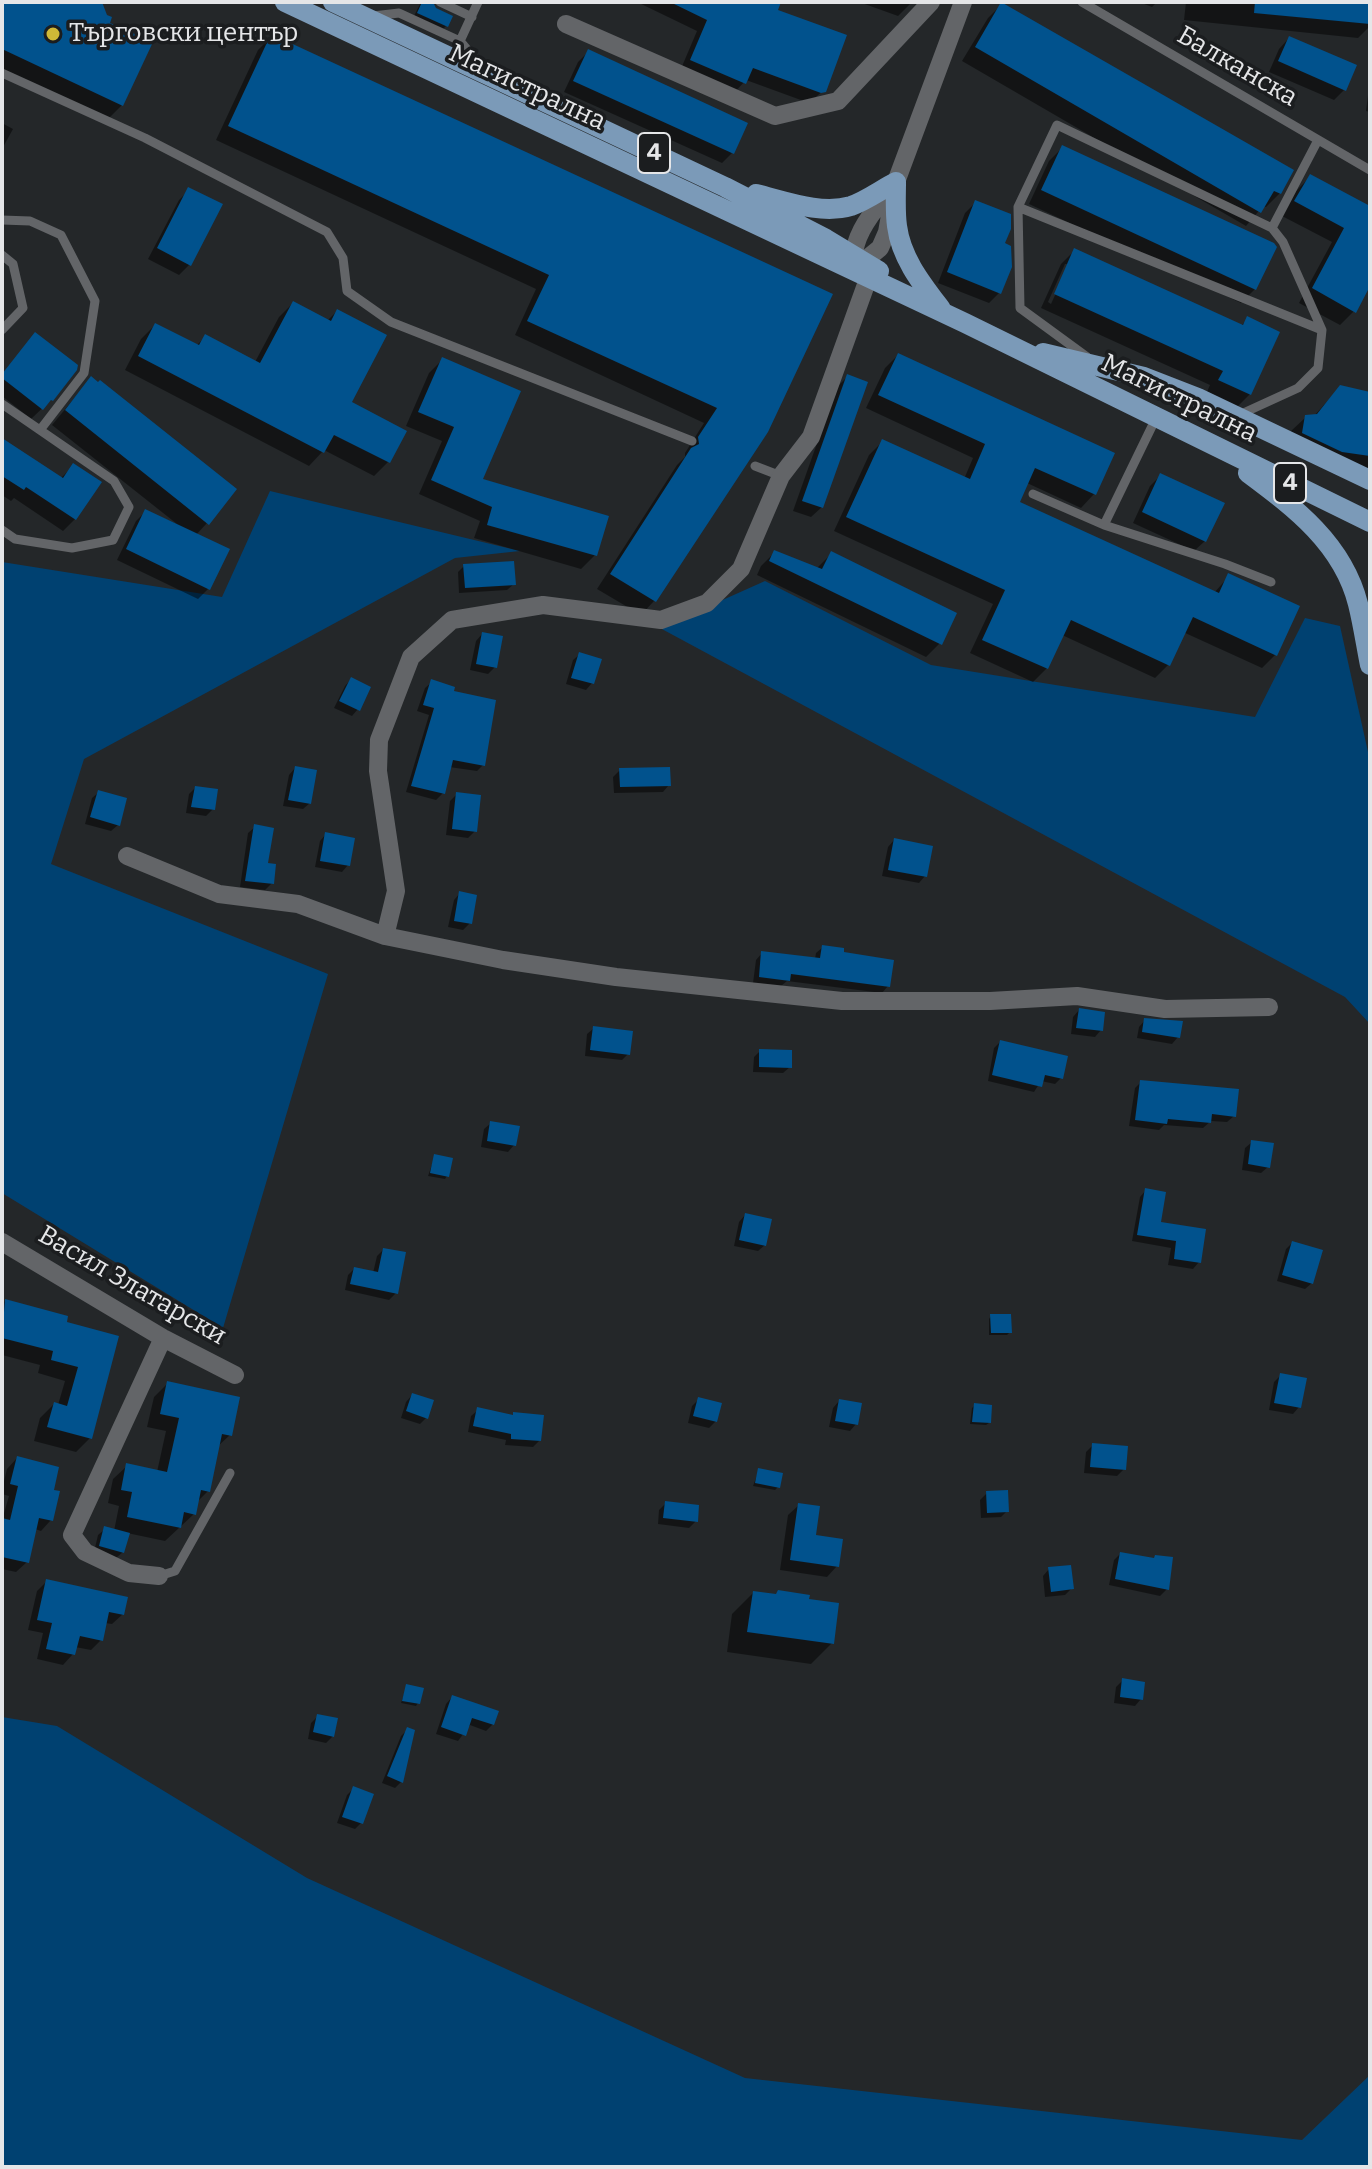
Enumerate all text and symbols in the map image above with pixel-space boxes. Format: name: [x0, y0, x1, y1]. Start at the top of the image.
place label: Търговски център: [69, 18, 298, 50]
street label: Балканска: [1171, 20, 1303, 114]
marker: Търговски център: [44, 25, 62, 43]
street label: Магистрална: [444, 38, 610, 138]
road number: 4: [638, 133, 670, 173]
street label: Магистрална: [1096, 348, 1262, 450]
road number: 4: [1274, 463, 1306, 503]
street label: Васил Златарски: [33, 1220, 231, 1352]

